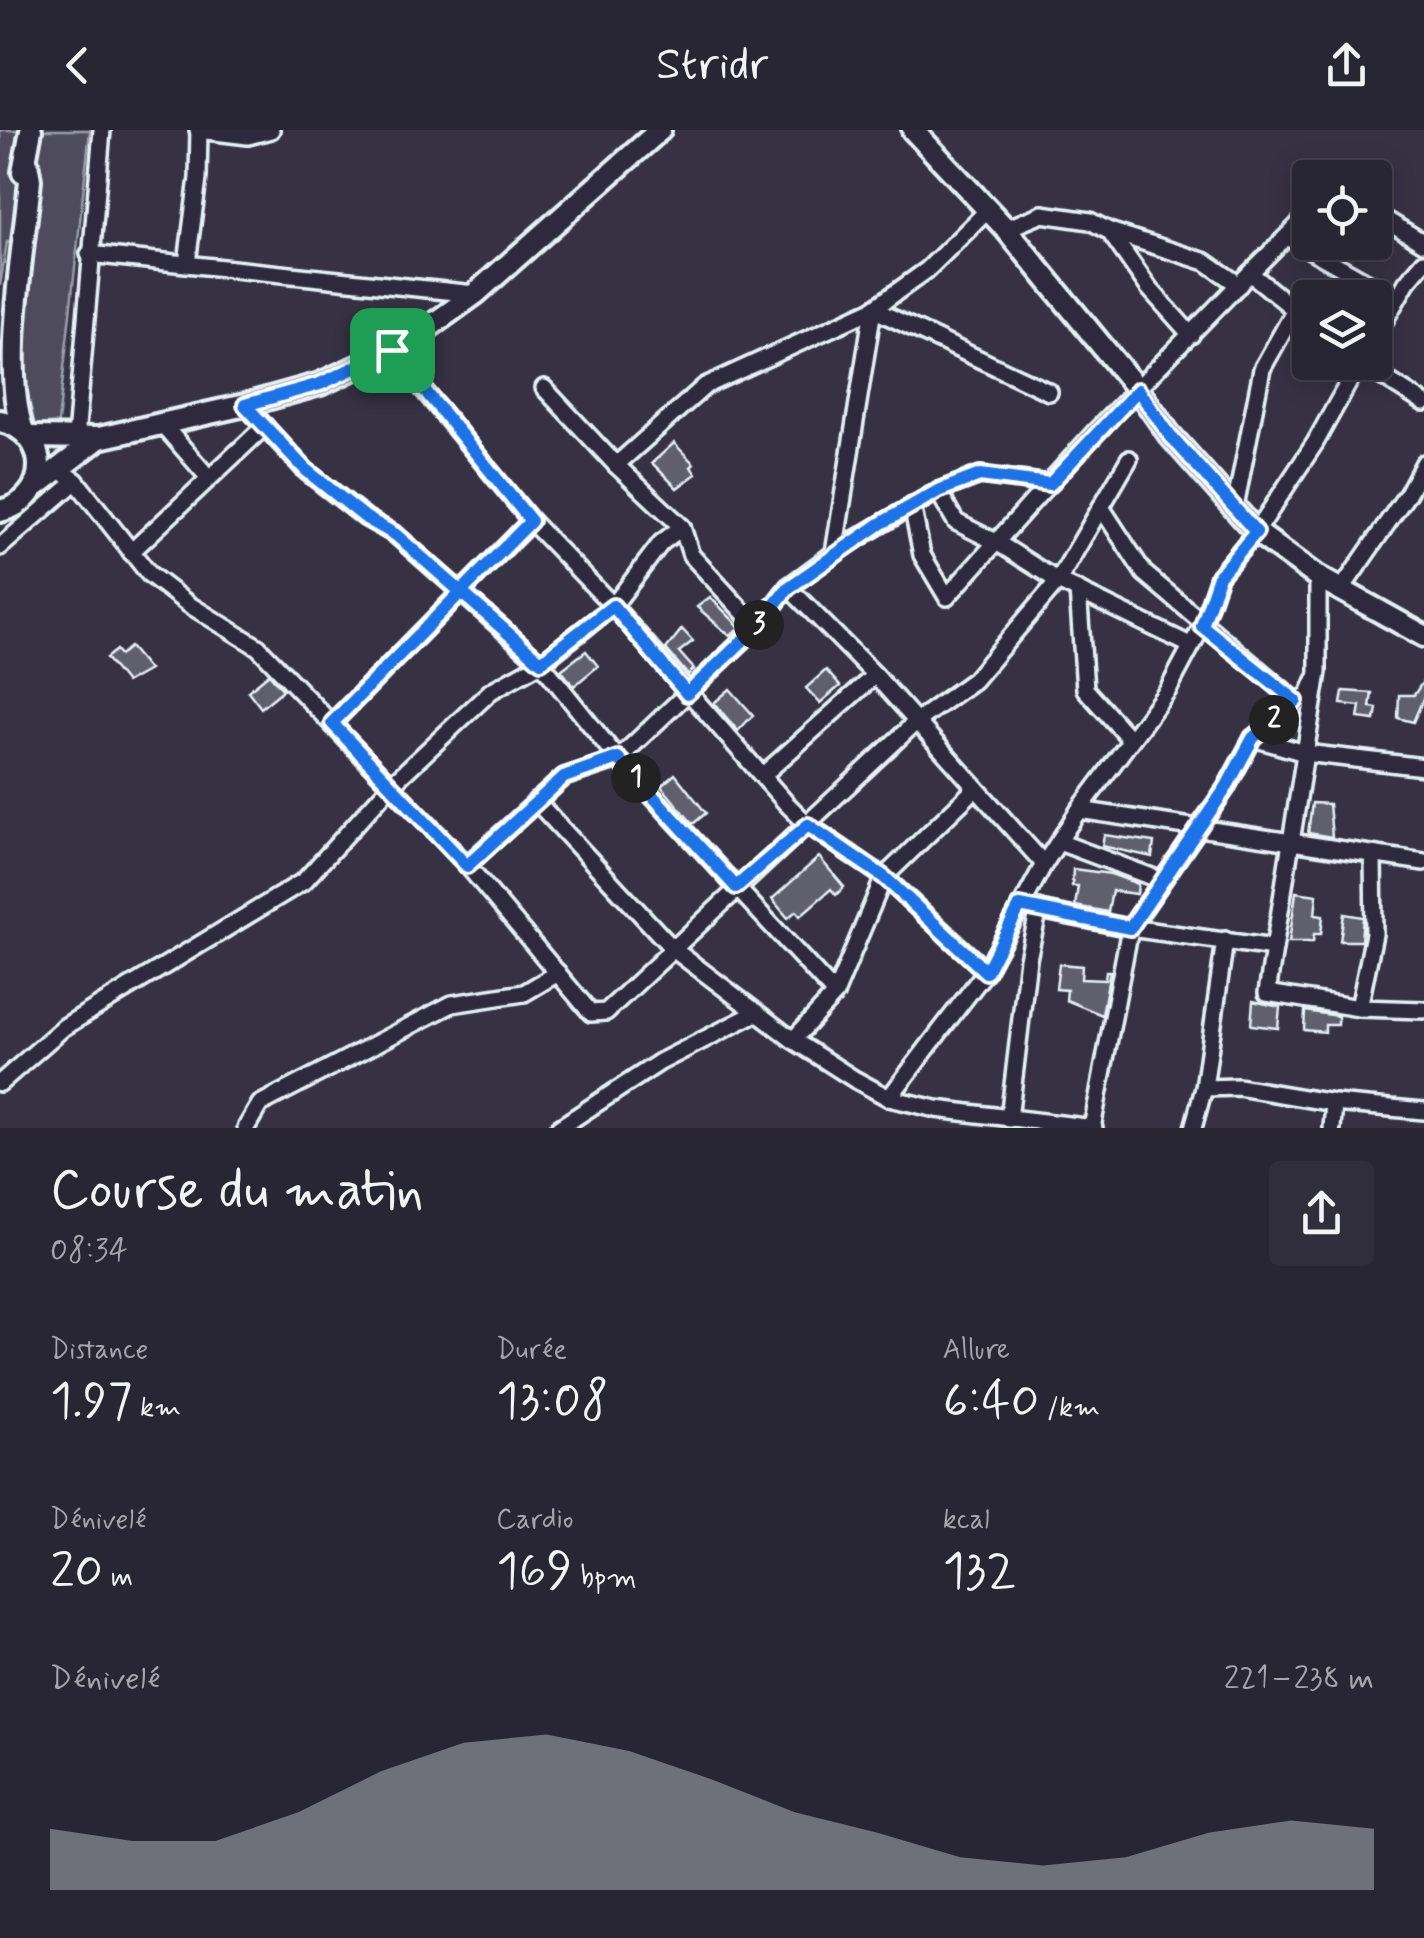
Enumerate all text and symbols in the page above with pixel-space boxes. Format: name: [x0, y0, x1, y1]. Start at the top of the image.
text: Stridr: [656, 36, 768, 95]
icon: back: [50, 38, 105, 93]
icon: share: [1319, 38, 1374, 93]
map controls: [1292, 160, 1392, 380]
button: locate: [1292, 160, 1392, 260]
button: layers: [1292, 280, 1392, 380]
pin: [350, 308, 435, 393]
icon: arrive: [365, 323, 420, 378]
pin: 3: [734, 600, 784, 650]
text: 3: [753, 606, 765, 643]
pin: 2: [1249, 695, 1299, 745]
text: 2: [1267, 701, 1281, 738]
pin: 1: [611, 753, 661, 803]
text: 1: [630, 759, 642, 796]
text: Course du matin: [50, 1156, 424, 1228]
button: share: [1269, 1161, 1374, 1266]
text: 08:34: [50, 1230, 128, 1272]
text: Distance: [50, 1332, 148, 1369]
text: Durée: [496, 1332, 567, 1369]
text: Allure: [943, 1332, 1010, 1369]
text: 1.97: [50, 1369, 132, 1435]
text: 13:08: [496, 1369, 609, 1435]
text: 6:40: [943, 1369, 1039, 1435]
text: km: [132, 1390, 181, 1427]
text: /km: [1039, 1390, 1100, 1427]
text: Dénivelé: [50, 1502, 147, 1539]
text: Cardio: [496, 1502, 574, 1539]
text: kcal: [943, 1502, 990, 1539]
text: 20: [50, 1539, 103, 1605]
text: 169: [496, 1539, 573, 1605]
text: 132: [943, 1539, 1016, 1605]
text: m: [103, 1560, 133, 1597]
text: bpm: [573, 1560, 637, 1597]
text: Dénivelé: [50, 1658, 160, 1700]
text: 221–238 m: [1224, 1658, 1374, 1700]

